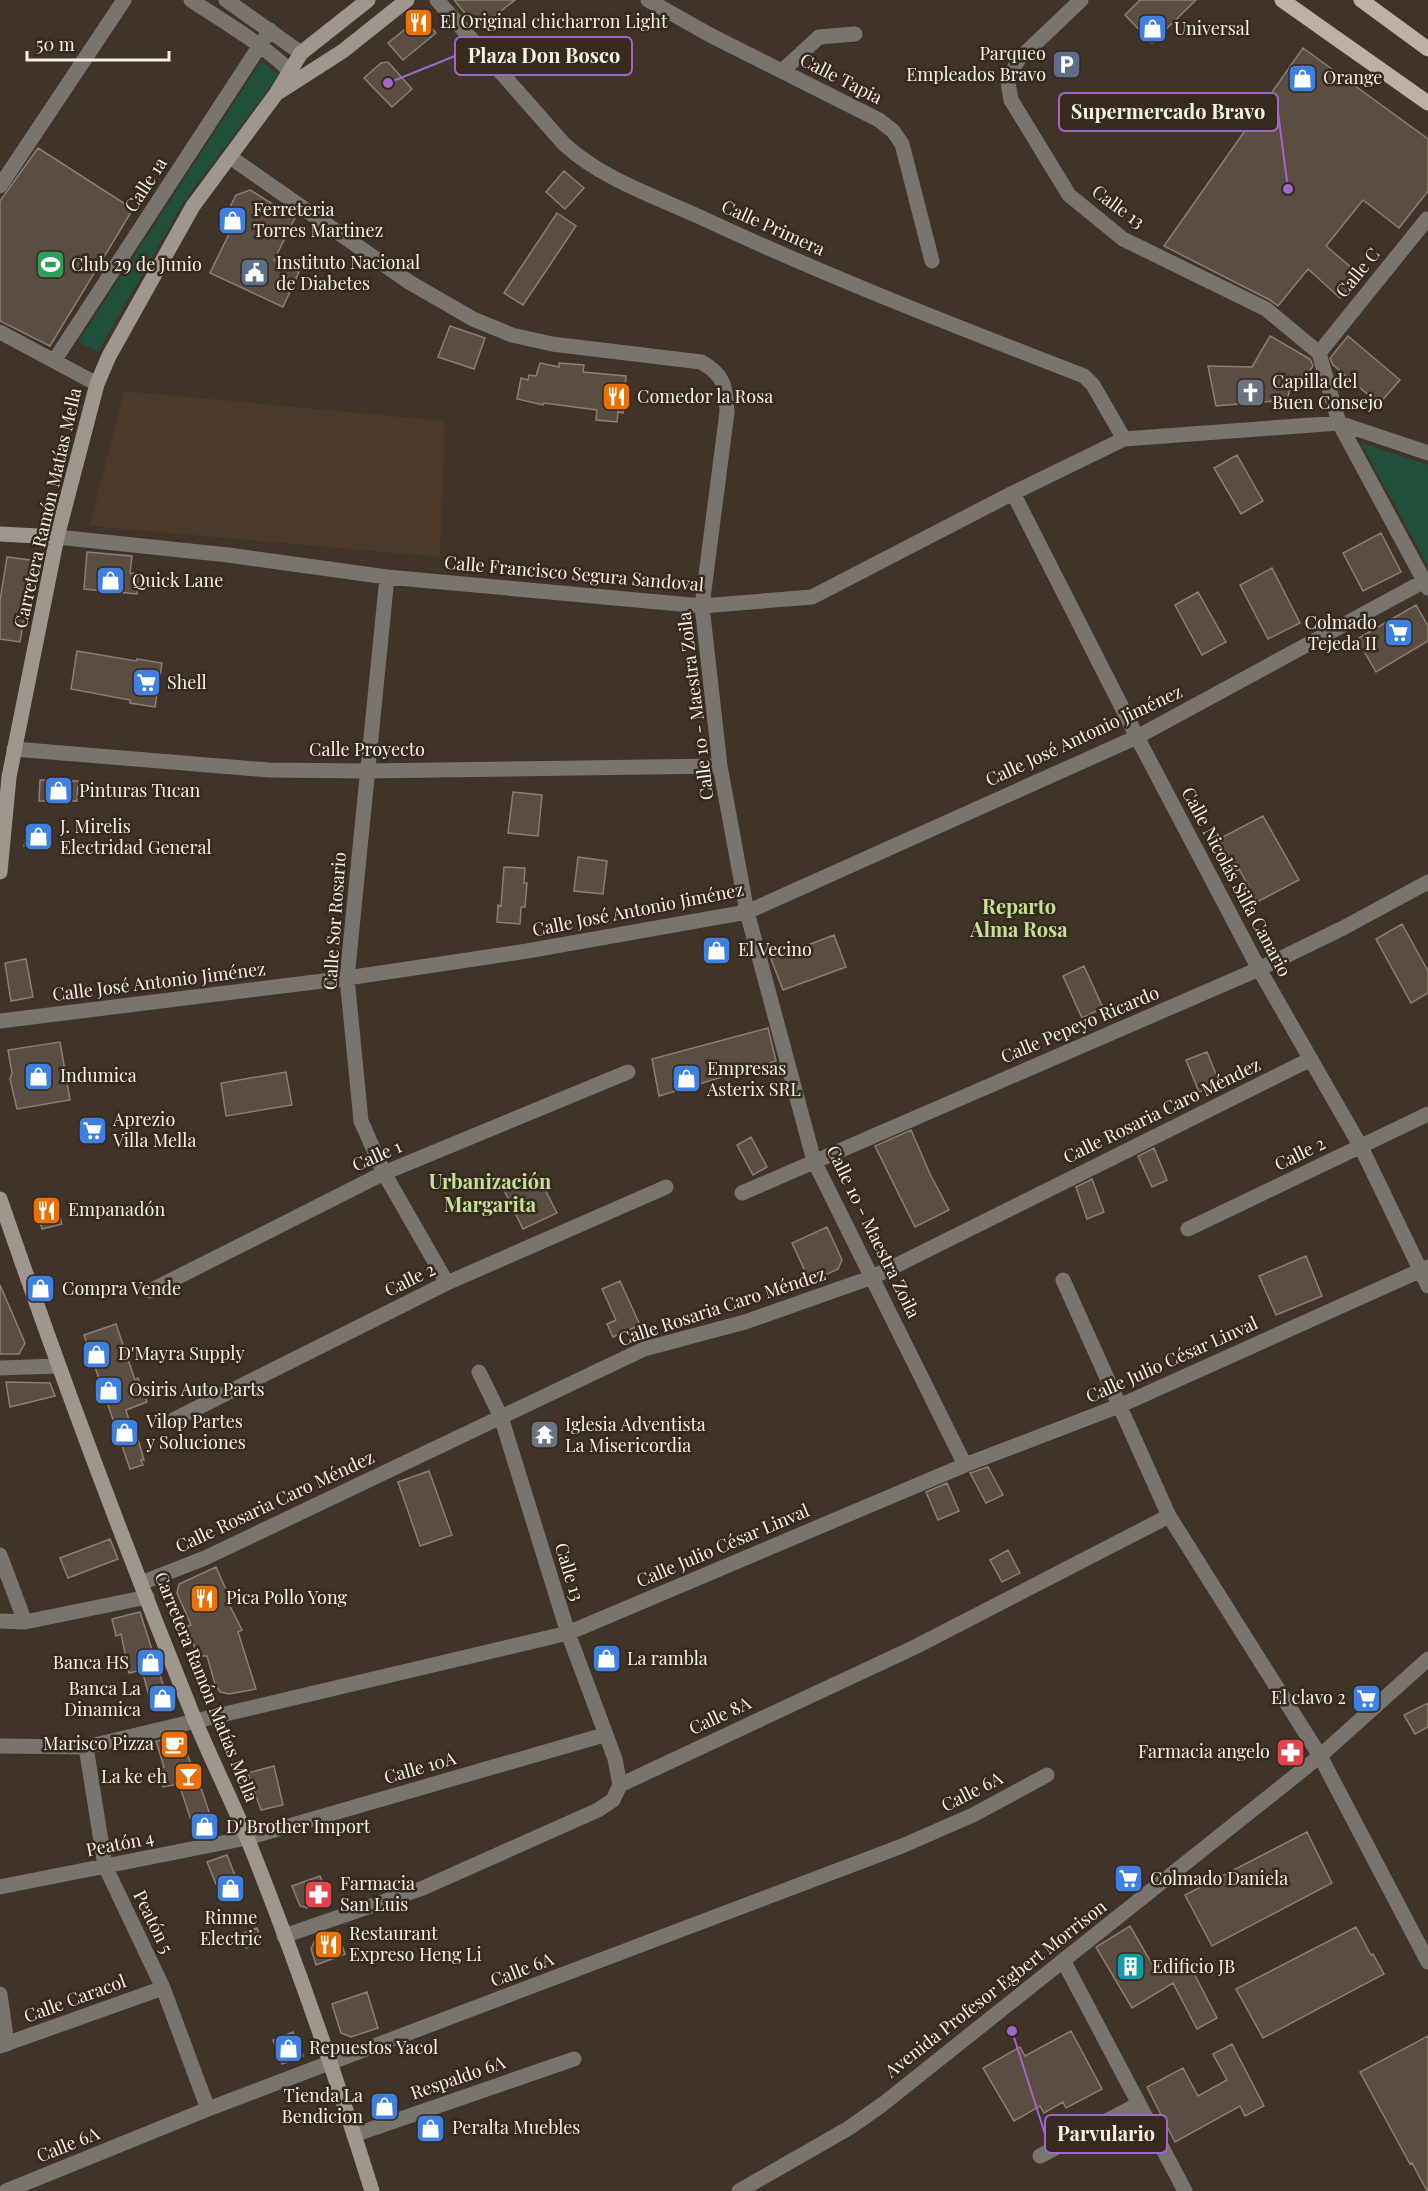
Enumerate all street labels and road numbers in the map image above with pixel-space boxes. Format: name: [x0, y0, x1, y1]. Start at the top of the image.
street label: Calle Tapia: [796, 47, 887, 109]
street label: Calle 1a: [119, 152, 172, 216]
street label: Calle 13: [1087, 179, 1150, 233]
street label: Calle Primera: [718, 194, 829, 261]
street label: Calle C: [1330, 242, 1385, 302]
street label: Carretera Ramón Matías Mella: [8, 385, 86, 630]
street label: Calle Francisco Segura Sandoval: [443, 550, 705, 596]
street label: Calle 10 - Maestra Zoila: [672, 611, 718, 802]
street label: Calle José Antonio Jiménez: [981, 679, 1186, 791]
street label: Calle Proyecto: [309, 737, 425, 761]
street label: Calle Nicolás Silfa Canario: [1177, 783, 1297, 981]
street label: Calle Sor Rosario: [317, 851, 351, 991]
street label: Calle José Antonio Jiménez: [530, 877, 746, 941]
street label: Calle José Antonio Jiménez: [51, 956, 267, 1006]
street label: Calle Pepeyo Ricardo: [997, 980, 1163, 1068]
street label: Calle Rosaria Caro Méndez: [1059, 1052, 1264, 1168]
street label: Calle 2: [1270, 1131, 1329, 1176]
street label: Calle 1: [348, 1133, 405, 1177]
street label: Calle 10 - Maestra Zoila: [822, 1141, 926, 1322]
street label: Calle 2: [380, 1257, 439, 1302]
street label: Calle Rosaria Caro Méndez: [615, 1261, 828, 1351]
street label: Calle Julio César Linval: [1082, 1310, 1261, 1408]
street label: Calle Rosaria Caro Méndez: [171, 1444, 378, 1558]
street label: Calle Julio César Linval: [632, 1498, 813, 1592]
street label: Calle 13: [550, 1540, 590, 1604]
street label: Carretera Ramón Matías Mella: [150, 1568, 264, 1805]
street label: Calle 8A: [685, 1690, 755, 1740]
street label: Calle 10A: [381, 1745, 459, 1789]
street label: Calle 6A: [937, 1765, 1007, 1817]
street label: Peatón 4: [84, 1825, 156, 1861]
street label: Peatón 5: [128, 1886, 179, 1957]
street label: Avenida Profesor Egbert Morrison: [879, 1894, 1111, 2083]
street label: Calle 6A: [487, 1946, 557, 1992]
street label: Calle Caracol: [20, 1968, 129, 2028]
street label: Respaldo 6A: [407, 2049, 509, 2104]
street label: Calle 6A: [33, 2120, 103, 2168]

